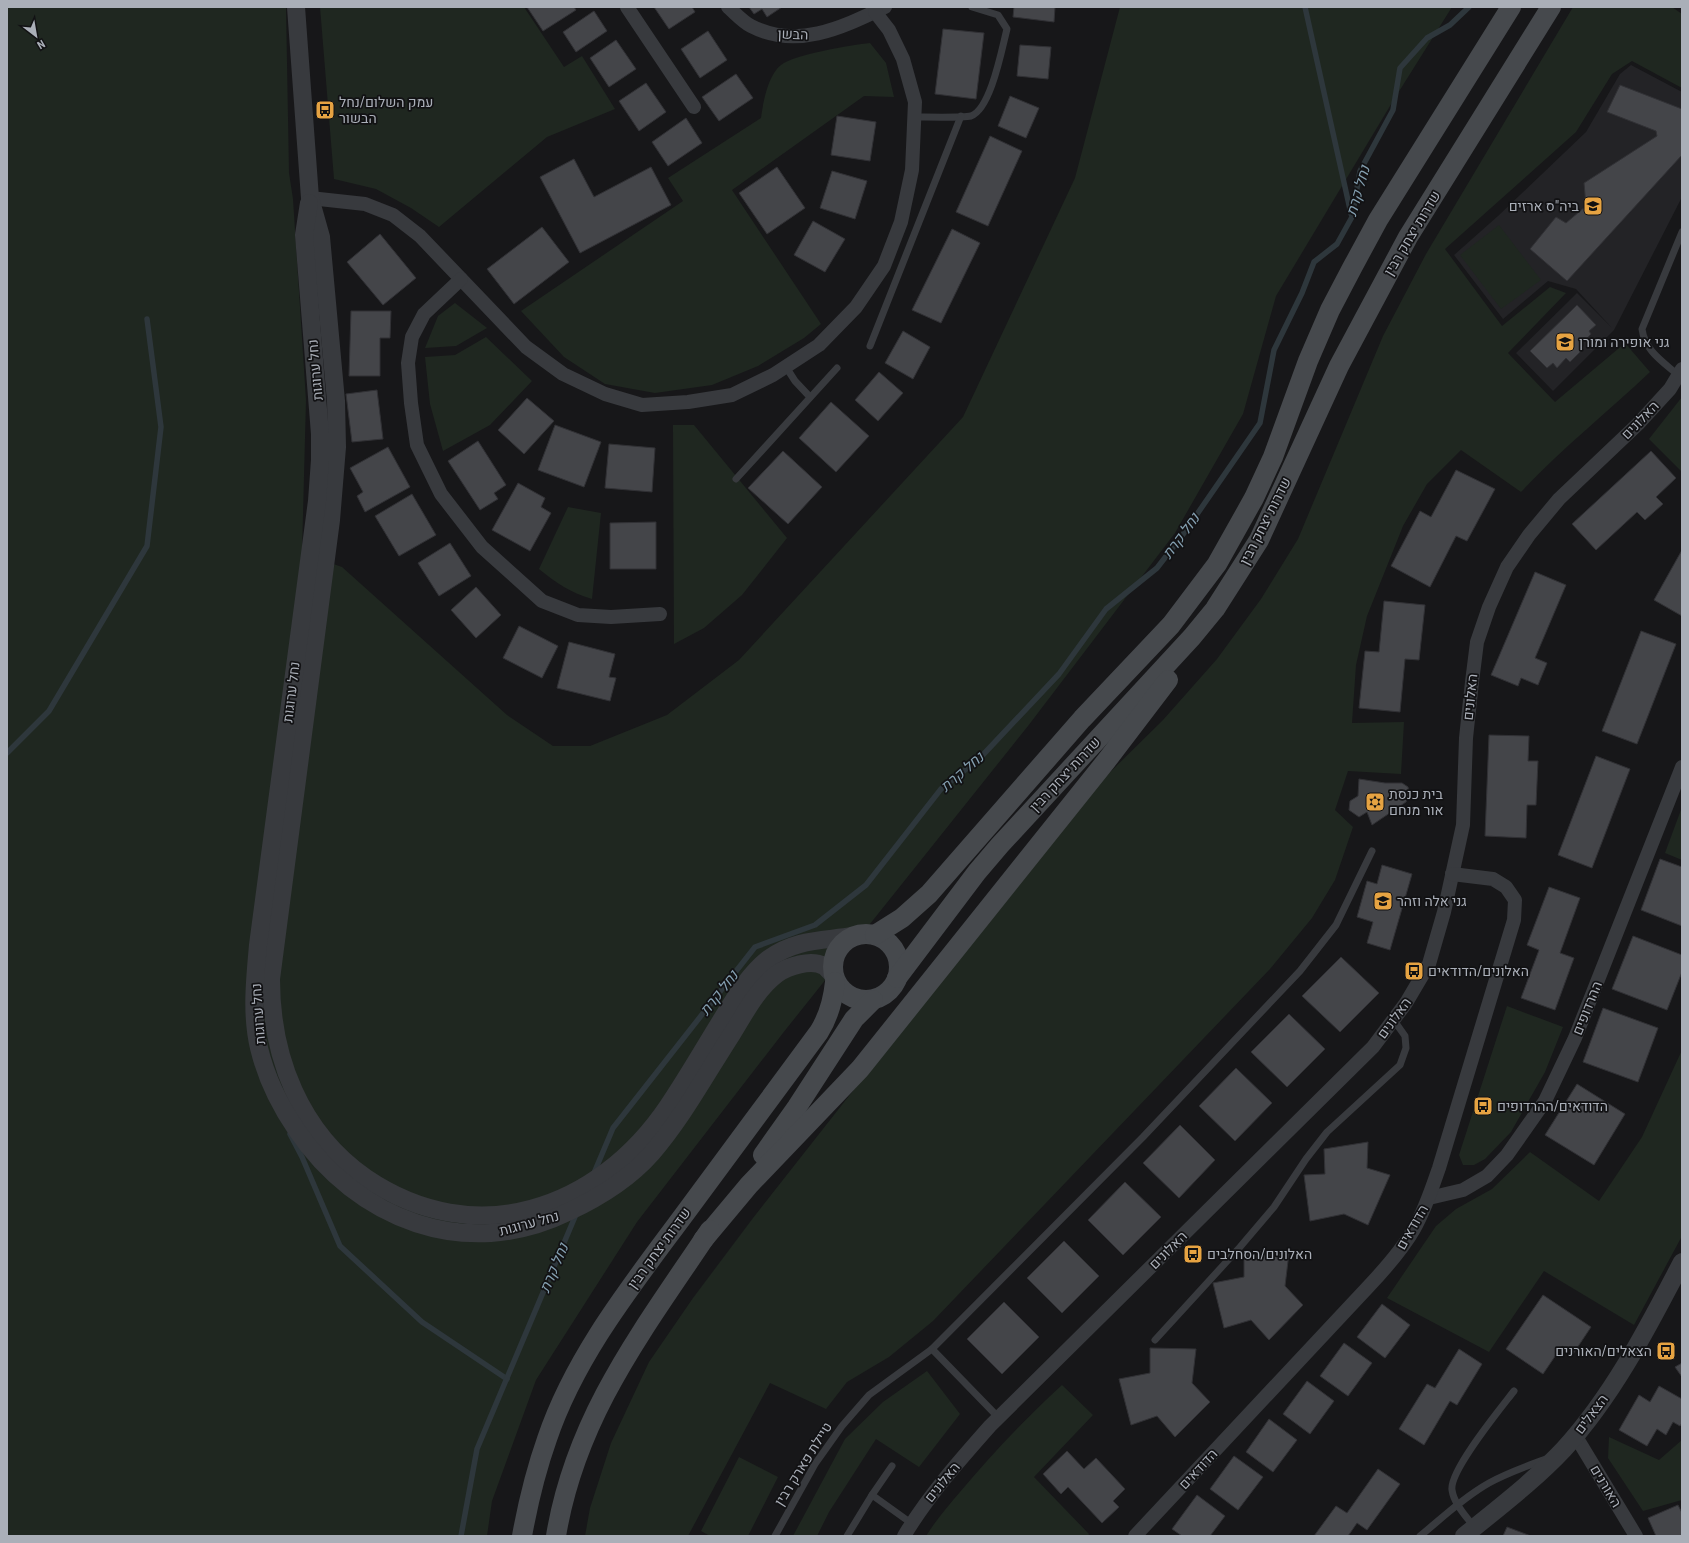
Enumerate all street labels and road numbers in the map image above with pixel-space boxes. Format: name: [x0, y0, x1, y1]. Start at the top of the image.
street label: הבשן: [777, 25, 809, 43]
street label: שדרות יצחק רבין: [1380, 188, 1444, 278]
street label: נחל ערוגות: [304, 339, 326, 401]
street label: האלונים: [1618, 398, 1662, 442]
street label: שדרות יצחק רבין: [1236, 475, 1294, 567]
street label: נחל ערוגות: [279, 661, 303, 723]
street label: האלונים: [1460, 673, 1480, 721]
street label: שדרות יצחק רבין: [1026, 733, 1104, 815]
street label: ההרדופים: [1569, 979, 1605, 1037]
street label: נחל ערוגות: [248, 983, 268, 1045]
street label: האלונים: [1374, 994, 1414, 1042]
street label: הדודאים: [1393, 1202, 1431, 1252]
street label: שדרות יצחק רבין: [624, 1204, 694, 1292]
street label: נחל ערוגות: [497, 1207, 561, 1239]
street label: האלונים: [1146, 1228, 1190, 1272]
street label: הצאלים: [1571, 1391, 1611, 1437]
street label: טיילת פארק רבין: [771, 1419, 835, 1509]
street label: הדודאים: [1175, 1446, 1221, 1492]
street label: האלונים: [921, 1459, 963, 1505]
street label: האורנים: [1587, 1462, 1625, 1510]

